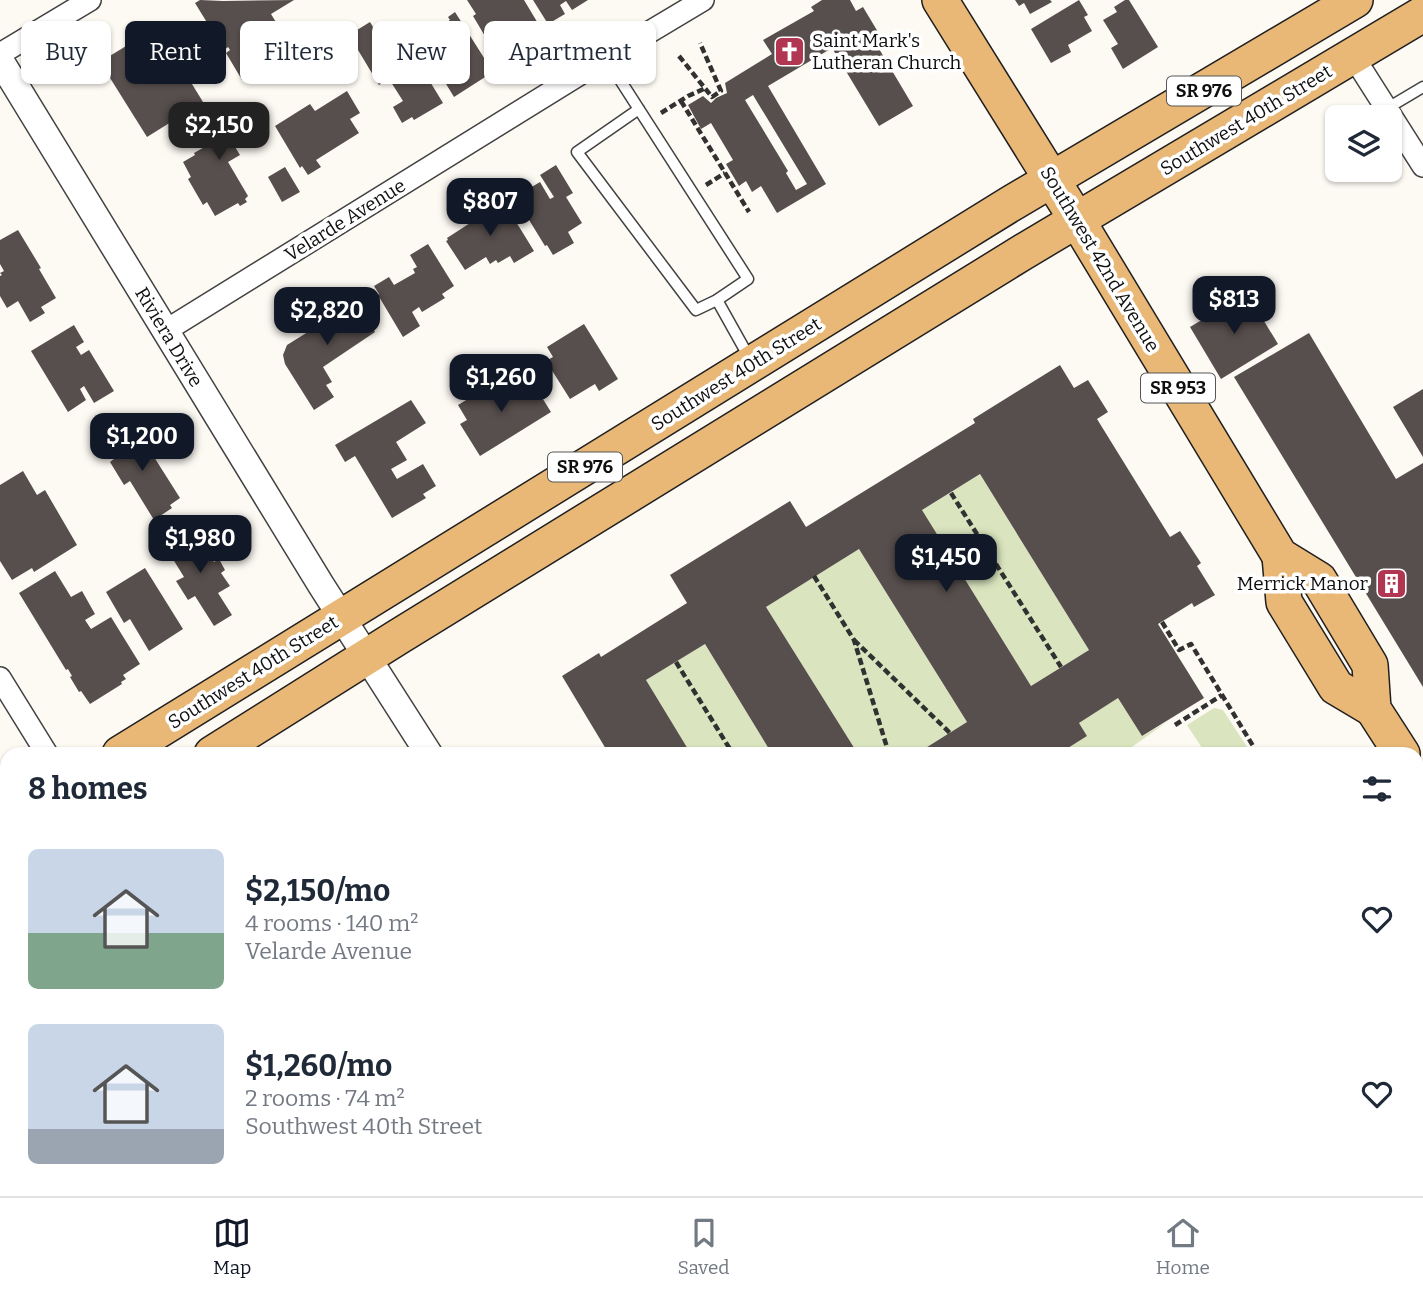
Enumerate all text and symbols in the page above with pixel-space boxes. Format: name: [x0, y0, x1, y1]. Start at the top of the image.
chip: Buy: [21, 21, 111, 84]
chip: Rent: [125, 21, 226, 84]
chip: Filters: [240, 21, 358, 84]
chip: New: [372, 21, 470, 84]
chip: Apartment: [484, 21, 656, 84]
place label: Saint Mark's Lutheran Church: [812, 29, 962, 74]
church icon: Saint Mark's Lutheran Church: [772, 34, 806, 68]
street label: Southwest 40th Street: [1156, 60, 1336, 180]
road number: SR 976: [1167, 76, 1241, 106]
pin: $2,150: [162, 102, 276, 162]
map controls: [1325, 105, 1402, 182]
button: layers: [1325, 105, 1402, 182]
text: $2,150: [184, 111, 254, 139]
street label: Southwest 42nd Avenue: [1035, 162, 1165, 356]
street label: Velarde Avenue: [280, 174, 410, 266]
pin: $807: [449, 178, 531, 238]
text: $807: [463, 187, 517, 215]
pin: $813: [1193, 276, 1275, 336]
street label: Riviera Drive: [130, 283, 208, 391]
text: $813: [1209, 285, 1260, 313]
pin: $2,820: [270, 288, 384, 347]
text: $2,820: [290, 296, 364, 324]
street label: Southwest 40th Street: [647, 312, 825, 436]
pin: $1,260: [444, 354, 558, 414]
text: $1,260: [466, 363, 536, 391]
road number: SR 953: [1141, 374, 1215, 402]
pin: $1,200: [85, 414, 199, 473]
text: $1,200: [106, 422, 178, 450]
road number: SR 976: [548, 452, 622, 481]
pin: $1,980: [143, 516, 257, 575]
text: $1,980: [164, 524, 236, 552]
pin: $1,450: [889, 534, 1003, 594]
text: $1,450: [911, 543, 981, 571]
building icon: Merrick Manor: [1374, 566, 1408, 600]
place label: Merrick Manor: [1237, 572, 1369, 595]
street label: Southwest 40th Street: [164, 610, 342, 734]
icon: filters: [1358, 770, 1396, 808]
text: 8 homes: [28, 771, 148, 807]
text: $2,150/mo: [245, 873, 390, 909]
icon: home: [84, 877, 168, 961]
icon: heart: [1358, 900, 1396, 938]
text: 4 rooms · 140 m²: [245, 909, 418, 937]
text: Velarde Avenue: [245, 937, 412, 965]
text: $1,260/mo: [245, 1048, 392, 1084]
icon: home: [84, 1052, 168, 1136]
icon: heart: [1358, 1075, 1396, 1113]
text: 2 rooms · 74 m²: [245, 1084, 405, 1112]
text: Southwest 40th Street: [245, 1112, 482, 1140]
tab: Map: [213, 1214, 251, 1279]
tab: Saved: [677, 1214, 730, 1279]
tab: Home: [1156, 1214, 1210, 1279]

